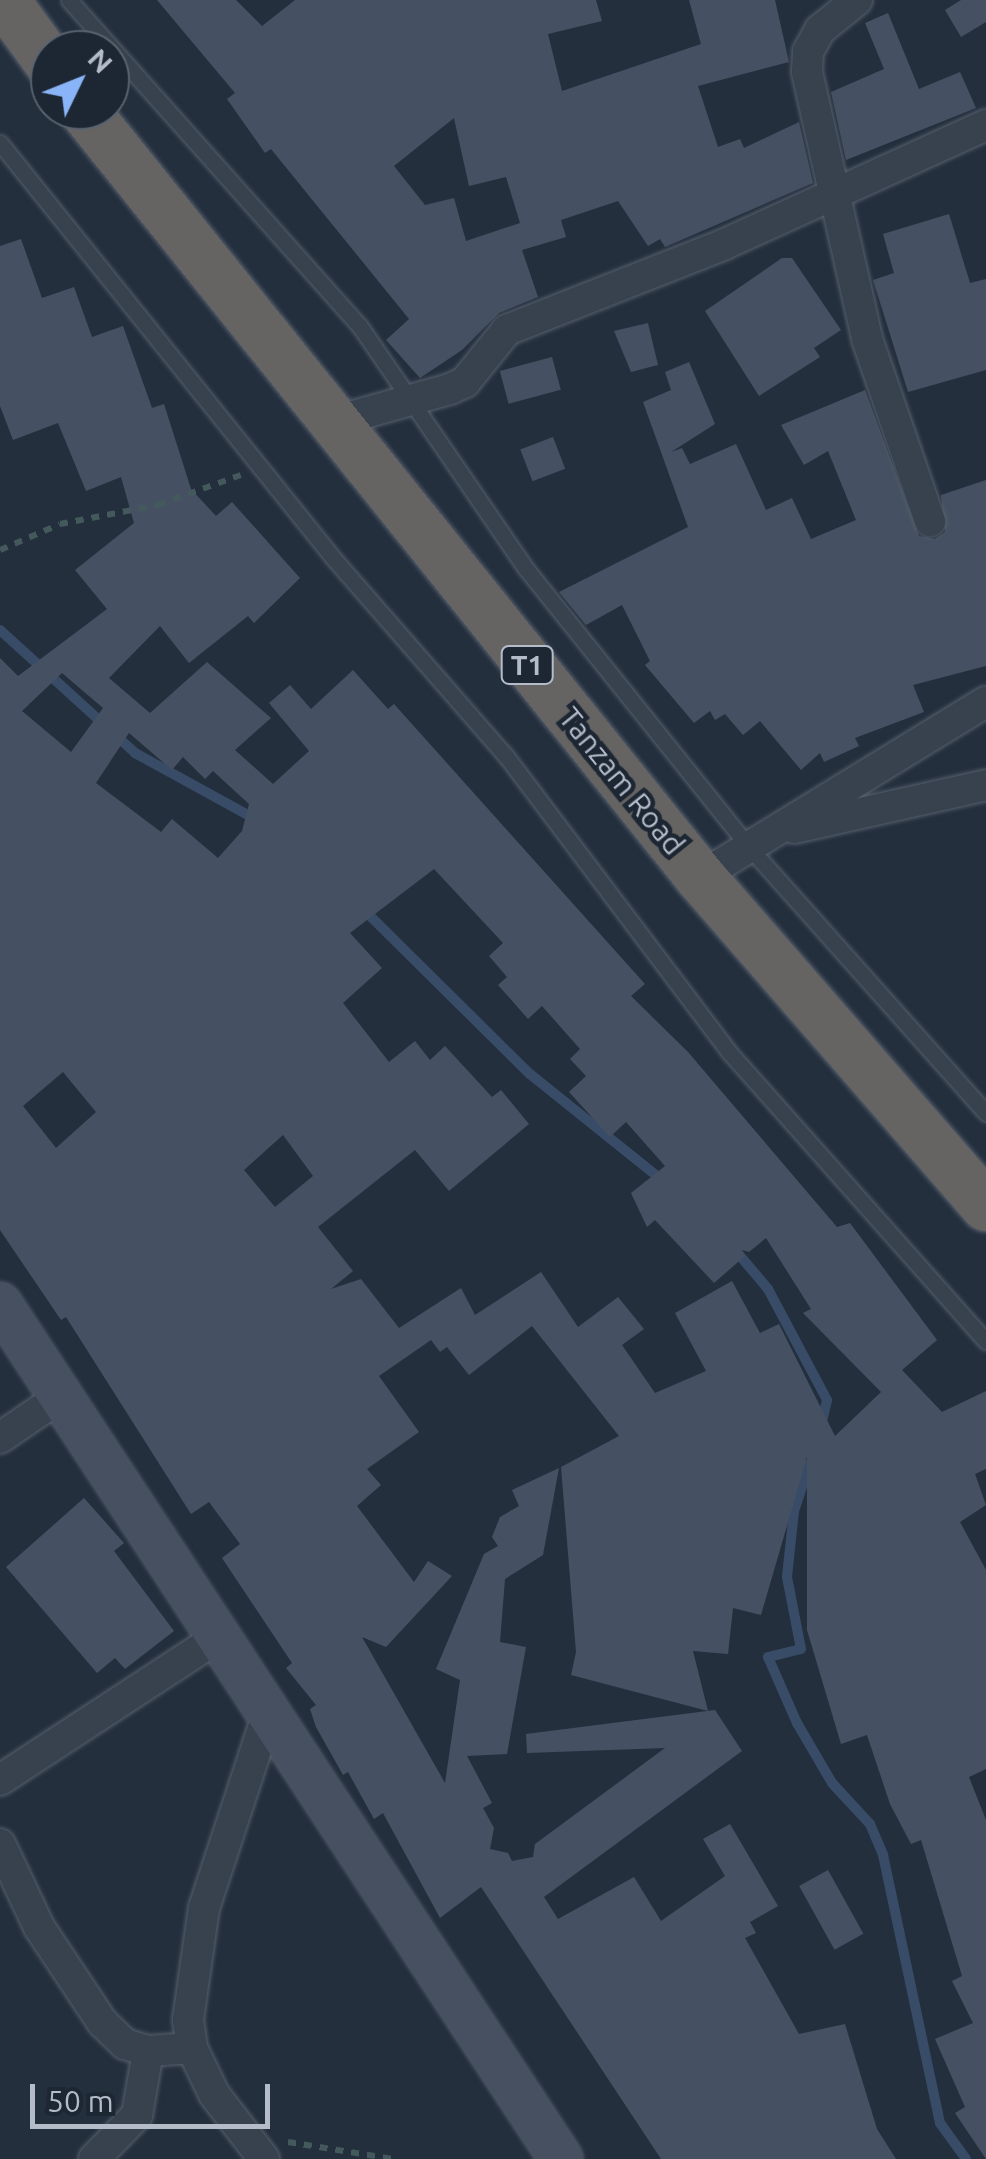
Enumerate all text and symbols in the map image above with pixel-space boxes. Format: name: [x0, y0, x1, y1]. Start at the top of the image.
north arrow: [30, 30, 130, 130]
text: N: [82, 42, 119, 79]
road number: T1: [500, 642, 554, 688]
street label: Tanzam Road: [552, 700, 692, 862]
scale bar: [35, 2064, 275, 2126]
text: 50 m: [47, 2084, 114, 2118]

